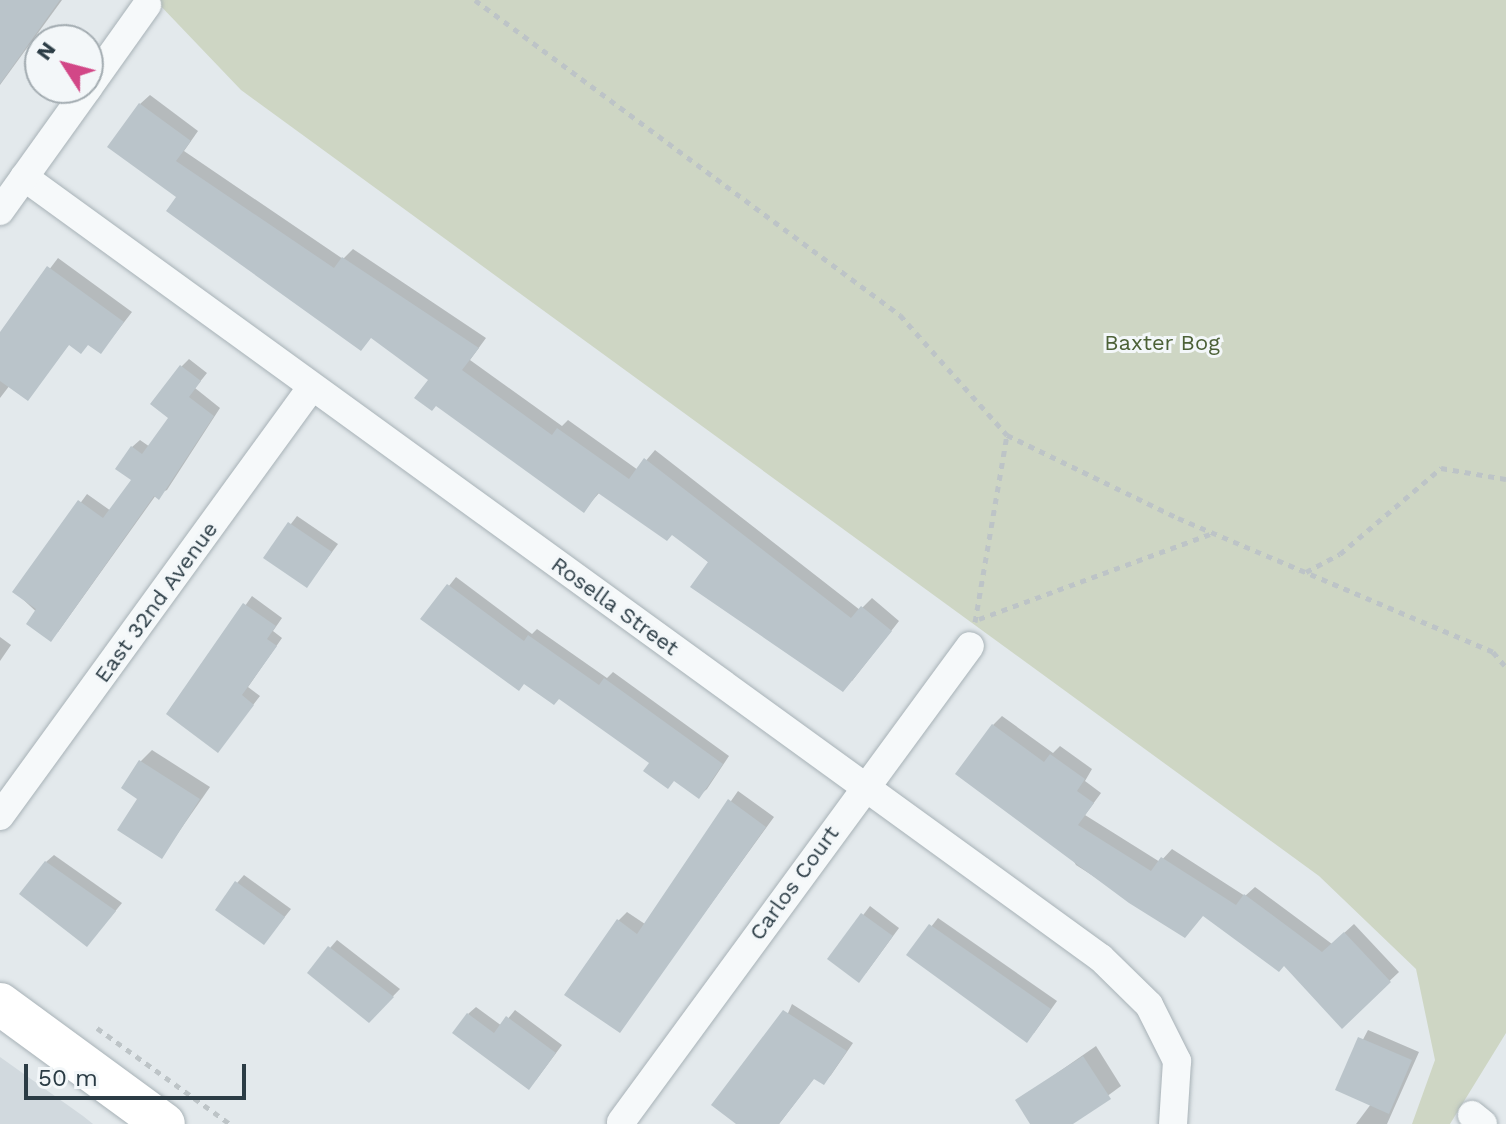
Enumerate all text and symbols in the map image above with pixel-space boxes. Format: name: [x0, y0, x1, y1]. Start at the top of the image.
north arrow: [24, 24, 104, 104]
text: N: [31, 37, 61, 65]
park label: Baxter Bog: [1104, 330, 1220, 356]
street label: East 32nd Avenue: [89, 516, 223, 688]
street label: Rosella Street: [546, 551, 684, 661]
street label: Carlos Court: [744, 821, 844, 945]
scale bar: [28, 1048, 250, 1098]
text: 50 m: [38, 1064, 98, 1092]

